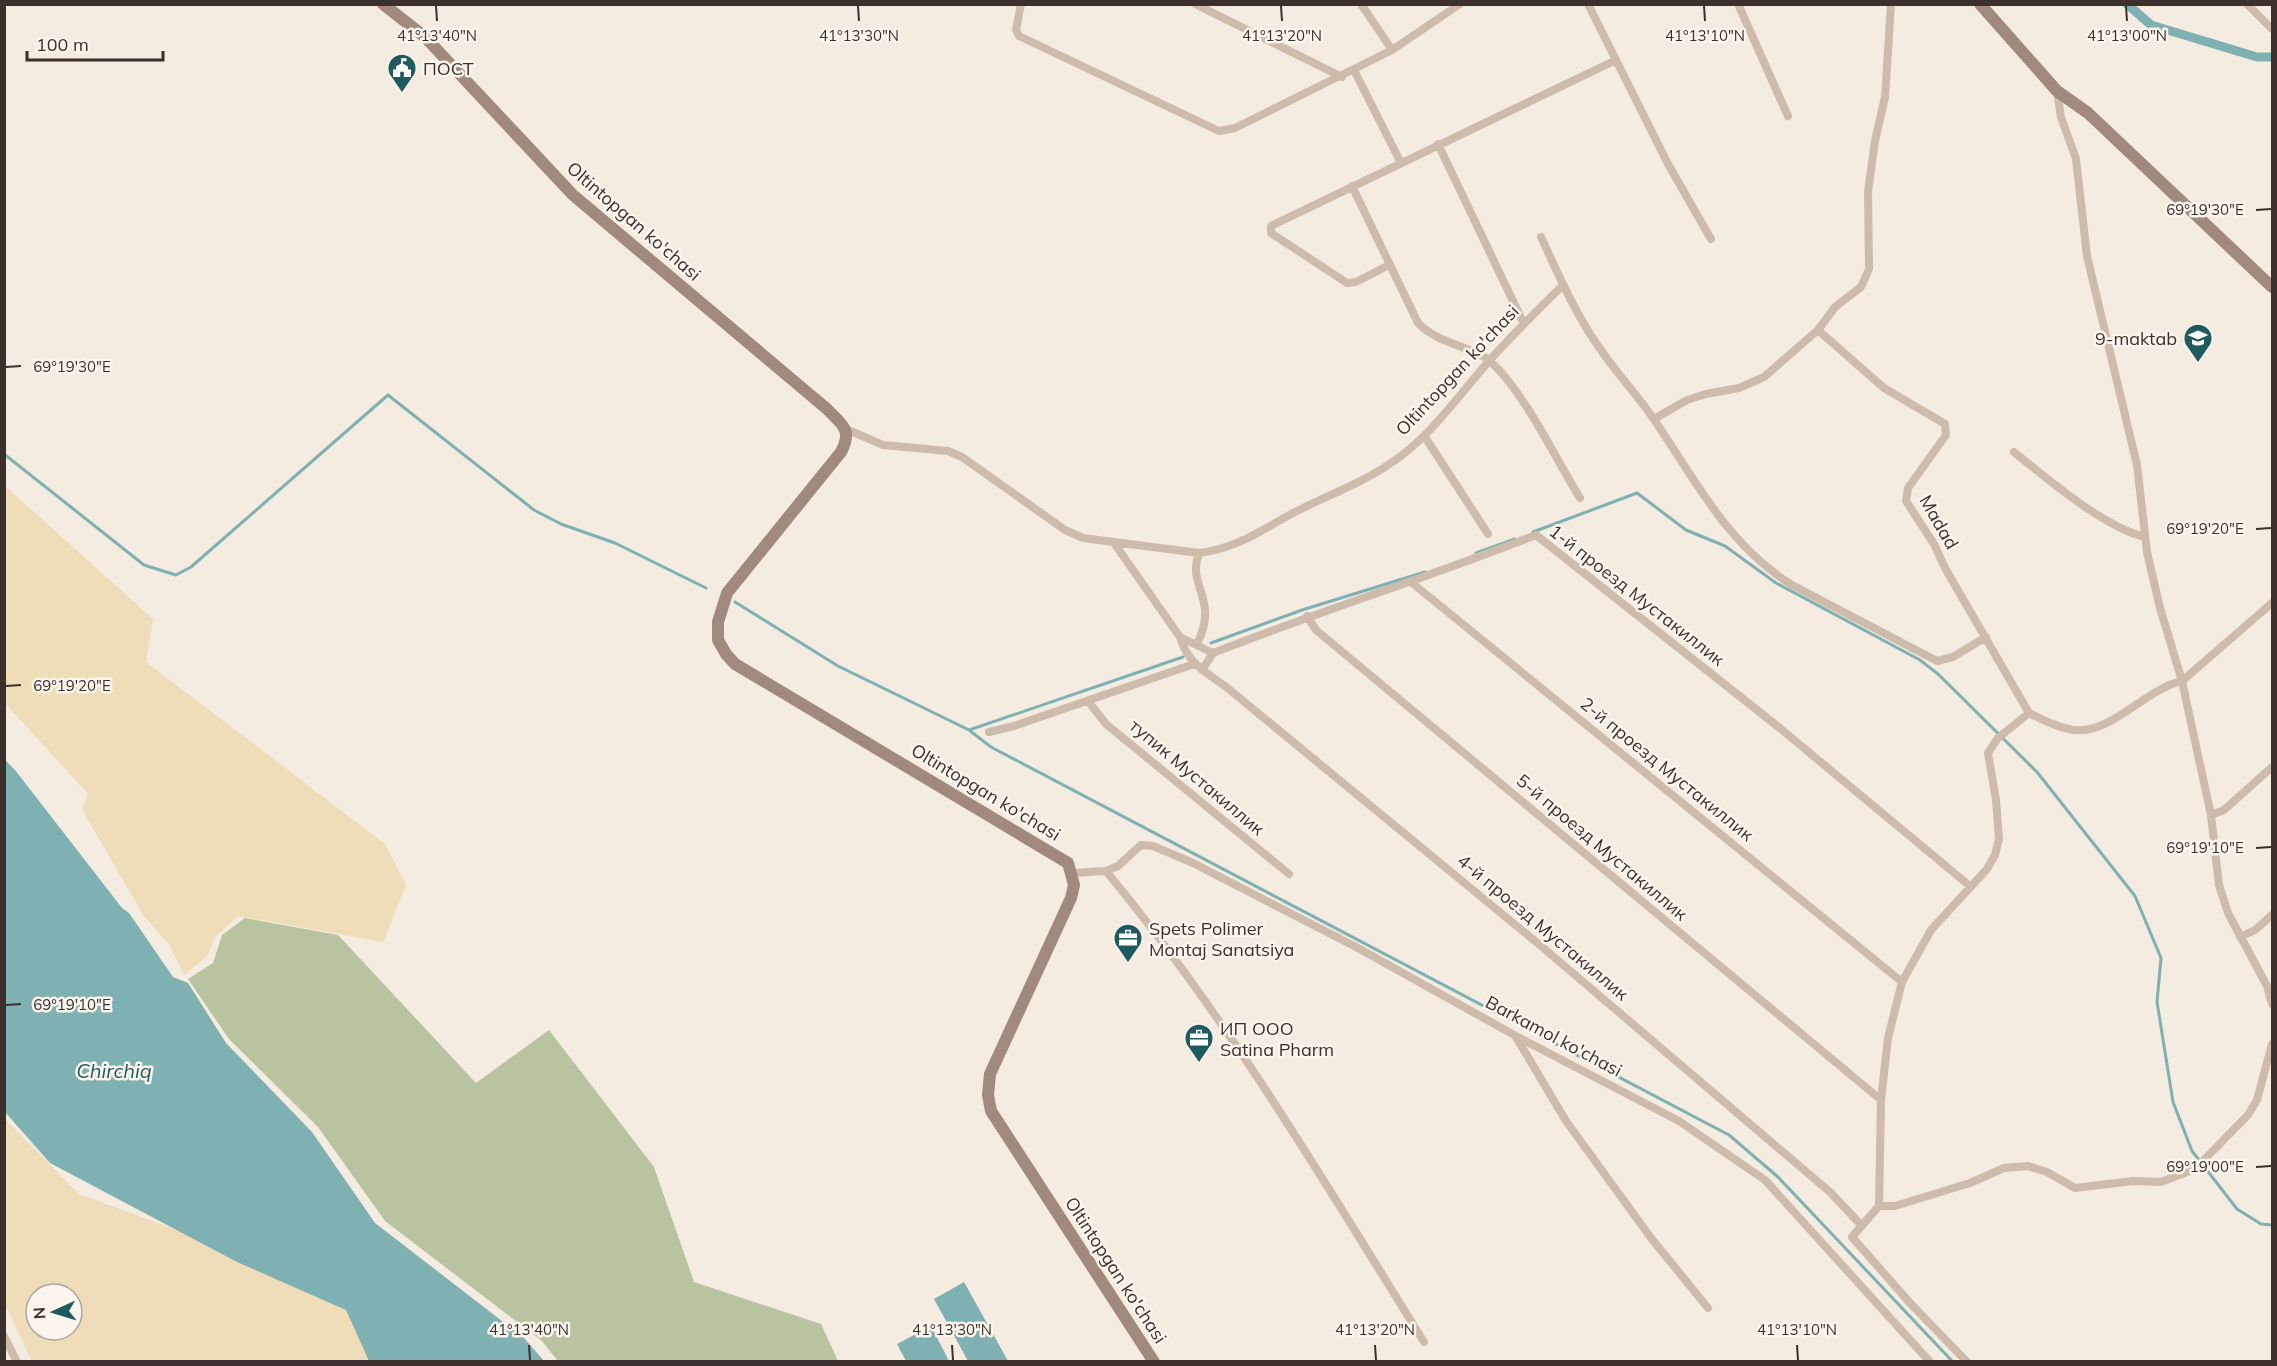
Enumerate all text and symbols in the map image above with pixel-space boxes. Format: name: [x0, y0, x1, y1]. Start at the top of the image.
scale bar: [27, 24, 164, 62]
text: 41°13'40"N: [397, 26, 477, 45]
text: 41°13'30"N: [819, 26, 899, 45]
text: 41°13'20"N: [1242, 26, 1322, 45]
text: 41°13'10"N: [1665, 26, 1745, 45]
text: 41°13'00"N: [2087, 26, 2167, 45]
text: 100 m: [36, 33, 89, 56]
public building icon: ПОСТ: [386, 52, 418, 94]
place label: ПОСТ: [423, 57, 474, 80]
street label: Oltintopgan ko'chasi: [562, 156, 706, 286]
text: 69°19'30"E: [2166, 200, 2244, 219]
street label: Oltintopgan ko'chasi: [1391, 300, 1523, 440]
school or university icon: 9-maktab: [2182, 322, 2214, 364]
place label: 9-maktab: [2095, 327, 2177, 350]
text: 69°19'30"E: [33, 357, 111, 376]
street label: Madad: [1914, 491, 1964, 553]
street label: 1-й проезд Мустакиллик: [1545, 519, 1730, 671]
text: 69°19'20"E: [2166, 519, 2244, 538]
text: 69°19'20"E: [33, 676, 111, 695]
street label: 2-й проезд Мустакиллик: [1576, 692, 1759, 846]
street label: тупик Мустакиллик: [1125, 714, 1269, 840]
street label: Oltintopgan ko'chasi: [907, 738, 1065, 846]
street label: 5-й проезд Мустакиллик: [1512, 769, 1692, 926]
text: 69°19'10"E: [2166, 838, 2244, 857]
street label: 4-й проезд Мустакиллик: [1453, 849, 1633, 1006]
place label: Spets Polimer Montaj Sanatsiya: [1149, 917, 1294, 961]
office icon: Spets Polimer Montaj Sanatsiya: [1112, 922, 1144, 964]
street label: Barkamol ko'chasi: [1482, 990, 1626, 1082]
text: 69°19'10"E: [33, 995, 111, 1014]
place label: ИП ООО Satina Pharm: [1220, 1017, 1334, 1061]
office icon: ИП ООО Satina Pharm: [1183, 1022, 1215, 1064]
water label: Chirchiq: [76, 1058, 152, 1083]
text: 69°19'00"E: [2166, 1157, 2244, 1176]
street label: Oltintopgan ko'chasi: [1060, 1192, 1172, 1348]
north arrow: [24, 1282, 84, 1342]
text: N: [29, 1306, 49, 1320]
text: 41°13'40"N: [489, 1320, 569, 1339]
text: 41°13'30"N: [912, 1320, 992, 1339]
text: 41°13'20"N: [1335, 1320, 1415, 1339]
text: 41°13'10"N: [1757, 1320, 1837, 1339]

